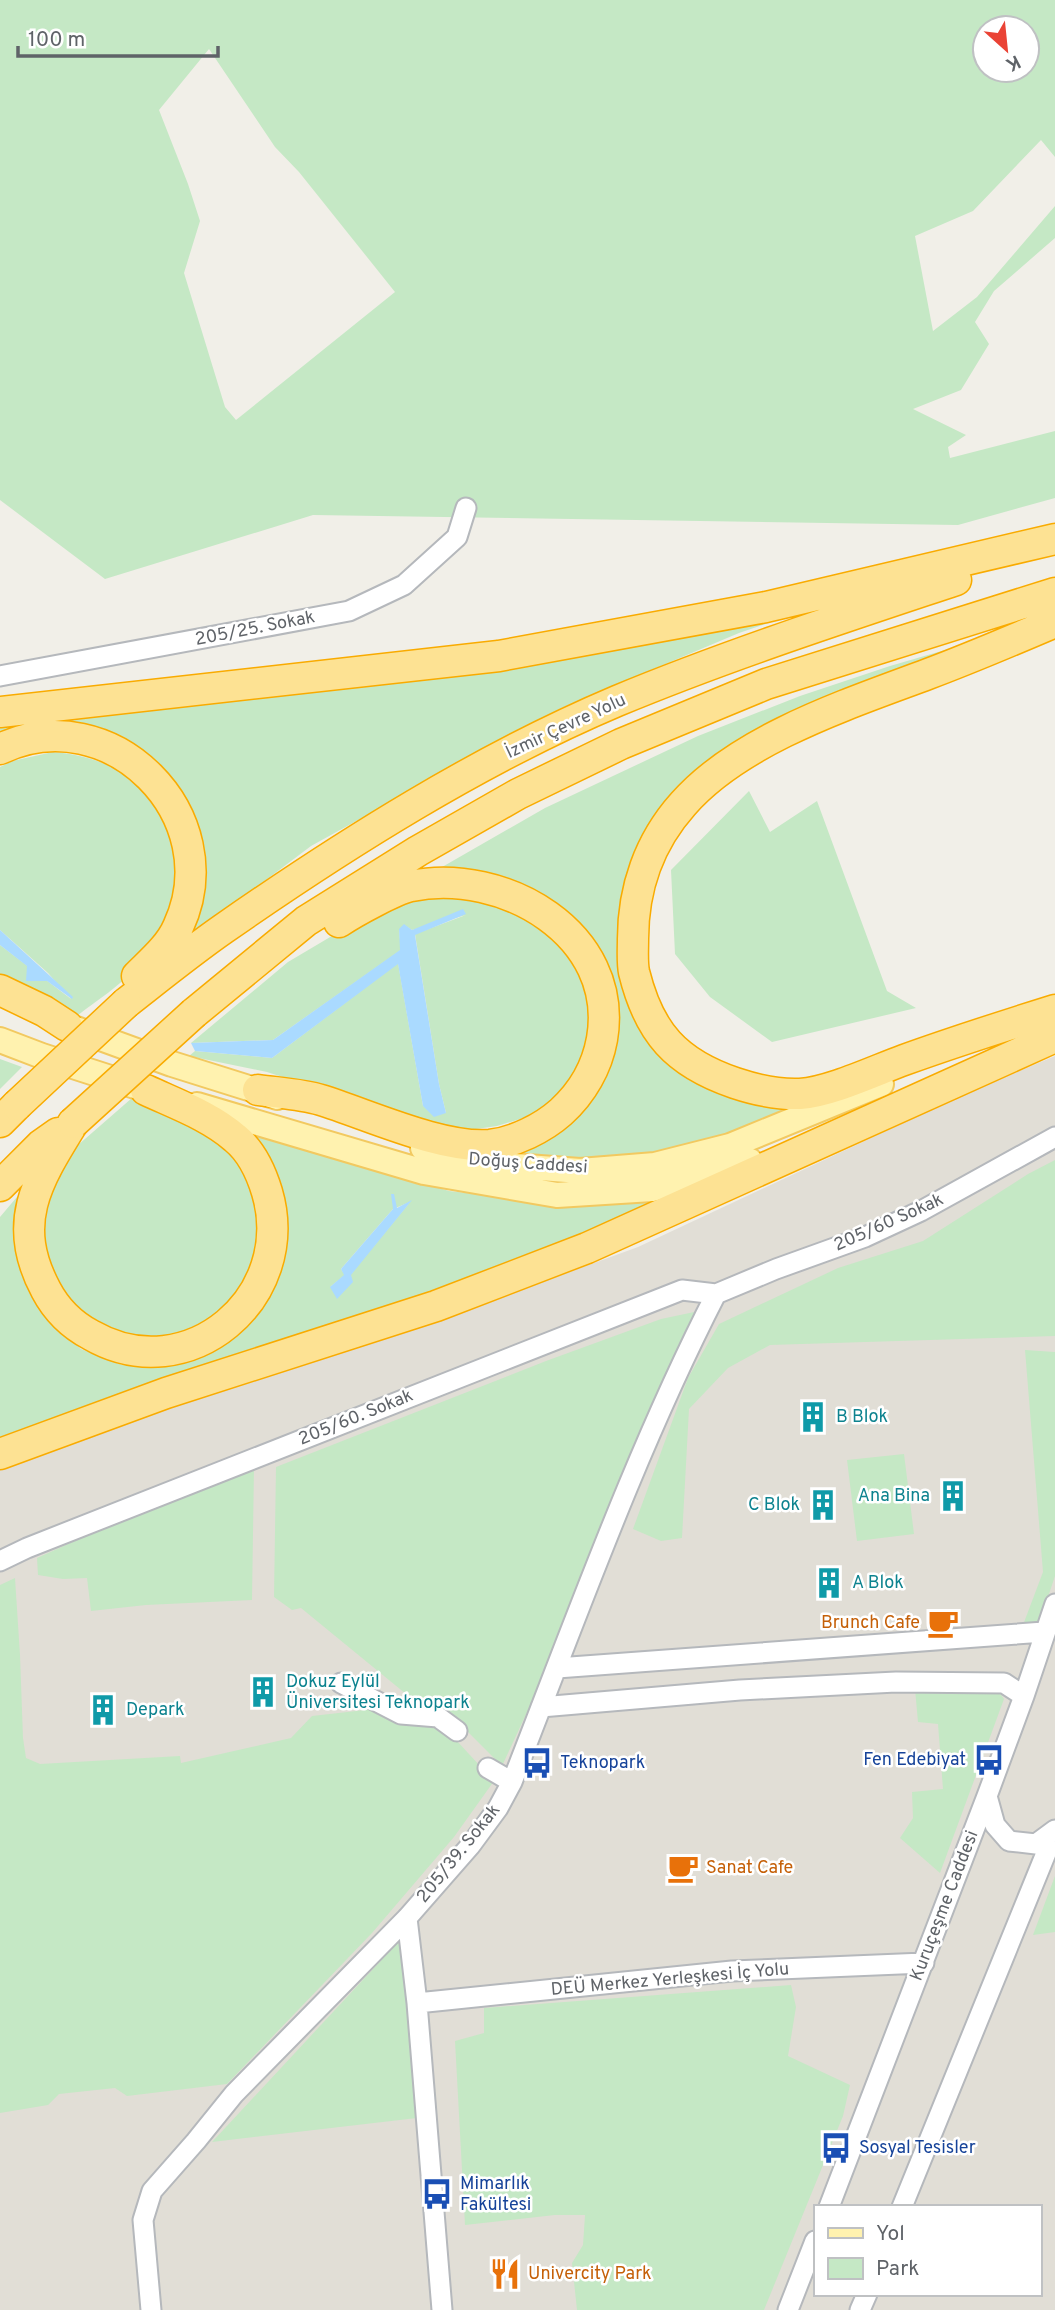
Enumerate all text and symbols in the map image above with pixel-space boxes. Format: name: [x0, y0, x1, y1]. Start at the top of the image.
scale bar: [18, 14, 217, 58]
north arrow: [971, 14, 1041, 84]
text: 100 m: [28, 27, 85, 54]
text: K: [1001, 49, 1024, 76]
street label: 205/25. Sokak: [193, 606, 317, 652]
street label: İzmir Çevre Yolu: [501, 687, 630, 765]
street label: Doğuş Caddesi: [468, 1148, 588, 1180]
street label: 205/60 Sokak: [831, 1189, 947, 1257]
street label: 205/60. Sokak: [295, 1385, 417, 1451]
building icon: B Blok: [796, 1400, 830, 1434]
place label: B Blok: [836, 1406, 888, 1429]
building icon: Ana Bina: [936, 1479, 970, 1513]
place label: Ana Bina: [858, 1485, 930, 1508]
building icon: C Blok: [806, 1488, 840, 1522]
place label: C Blok: [748, 1494, 800, 1517]
building icon: A Blok: [812, 1566, 846, 1600]
place label: A Blok: [852, 1572, 904, 1595]
cafe icon: Brunch Cafe: [926, 1606, 960, 1640]
place label: Brunch Cafe: [821, 1612, 920, 1635]
place label: Dokuz Eylül Üniversitesi Teknopark: [286, 1671, 470, 1715]
building icon: Dokuz Eylül Üniversitesi Teknopark: [246, 1675, 280, 1709]
building icon: Depark: [86, 1693, 120, 1727]
place label: Depark: [126, 1699, 185, 1722]
bus stop icon: Fen Edebiyat: [972, 1743, 1006, 1777]
bus stop icon: Teknopark: [520, 1746, 554, 1780]
place label: Fen Edebiyat: [863, 1749, 966, 1772]
place label: Teknopark: [560, 1752, 645, 1775]
street label: 205/39. Sokak: [412, 1800, 506, 1908]
street label: Kuruçeşme Caddesi: [906, 1827, 984, 1985]
cafe icon: Sanat Cafe: [666, 1851, 700, 1885]
place label: Sanat Cafe: [706, 1857, 793, 1880]
street label: DEÜ Merkez Yerleşkesi İç Yolu: [550, 1956, 790, 2002]
bus stop icon: Sosyal Tesisler: [819, 2131, 853, 2165]
place label: Sosyal Tesisler: [859, 2137, 976, 2160]
place label: Mimarlık Fakültesi: [460, 2173, 531, 2217]
bus stop icon: Mimarlık Fakültesi: [420, 2177, 454, 2211]
legend: [814, 2205, 1041, 2296]
text: Yol: [876, 2221, 905, 2248]
text: Park: [876, 2256, 919, 2283]
restaurant icon: Univercity Park: [488, 2257, 522, 2291]
place label: Univercity Park: [528, 2263, 652, 2286]

